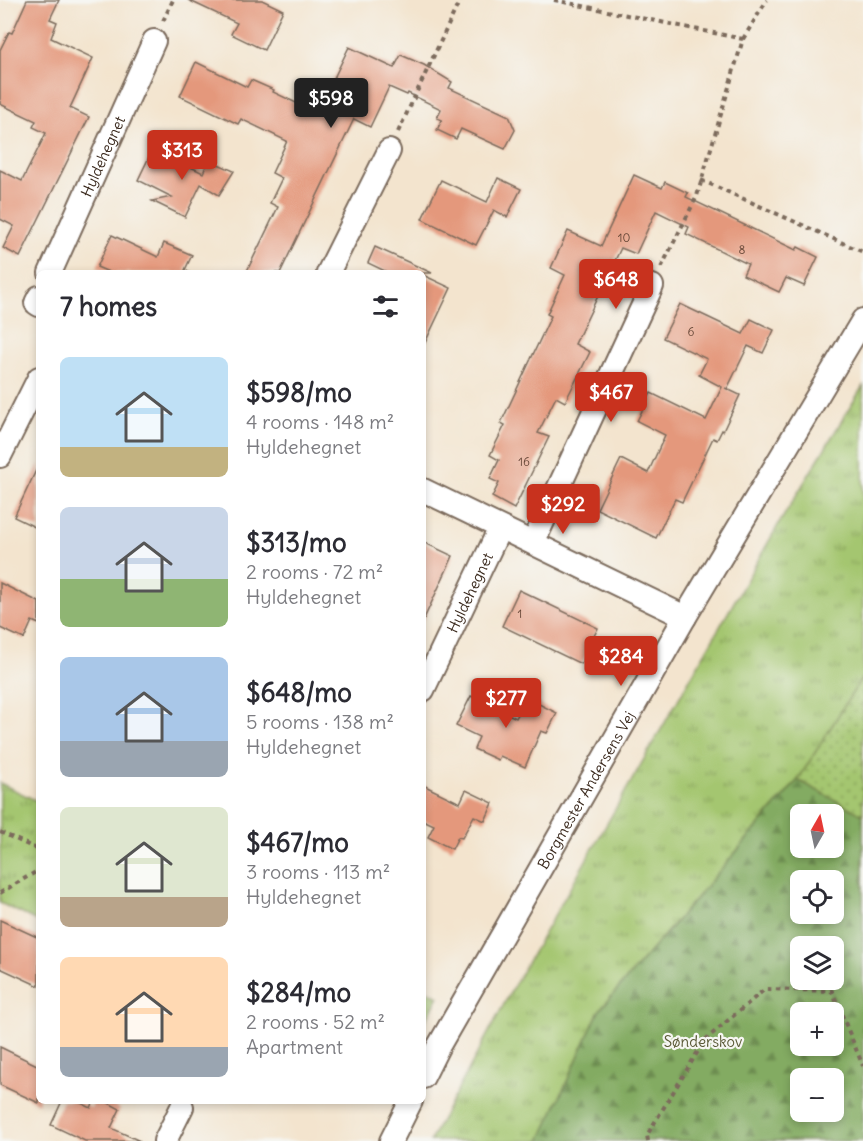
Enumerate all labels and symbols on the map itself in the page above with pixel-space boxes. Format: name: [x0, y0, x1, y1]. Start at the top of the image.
pin: $598: [295, 78, 367, 129]
street label: Hyldehegnet: [76, 113, 129, 200]
pin: $313: [146, 130, 218, 181]
house number: 10: [618, 230, 630, 245]
house number: 8: [739, 242, 746, 257]
pin: $648: [580, 259, 652, 310]
house number: 6: [688, 324, 695, 339]
pin: $467: [575, 372, 647, 423]
house number: 16: [518, 454, 530, 469]
pin: $292: [527, 484, 599, 535]
street label: Hyldehegnet: [442, 549, 497, 636]
house number: 1: [518, 606, 522, 621]
pin: $284: [585, 636, 657, 687]
pin: $277: [470, 678, 542, 729]
street label: Borgmester Andersens Vej: [533, 708, 638, 872]
north arrow: [790, 804, 844, 858]
park label: Sønderskov: [664, 1032, 742, 1051]

